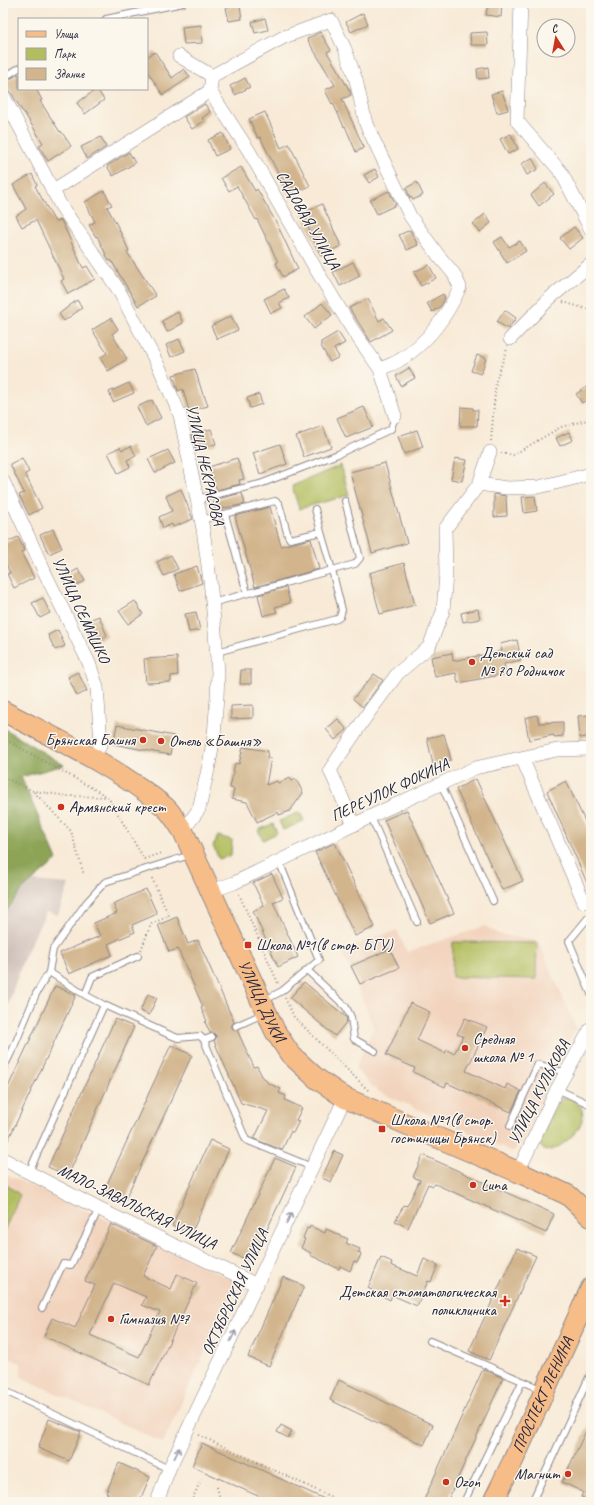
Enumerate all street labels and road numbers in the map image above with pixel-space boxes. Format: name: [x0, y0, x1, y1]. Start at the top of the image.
street label: САДОВАЯ УЛИЦА: [272, 167, 345, 274]
street label: УЛИЦА НЕКРАСОВА: [181, 403, 229, 528]
street label: УЛИЦА СЕМАШКО: [48, 554, 115, 668]
street label: ПЕРЕУЛОК ФОКИНА: [328, 754, 453, 826]
street label: УЛИЦА ДУКИ: [234, 957, 291, 1048]
street label: УЛИЦА КУЛЬКОВА: [504, 1035, 574, 1148]
street label: МАЛО-ЗАВАЛЬСКАЯ УЛИЦА: [55, 1160, 220, 1255]
street label: ОКТЯБРЬСКАЯ УЛИЦА: [197, 1225, 273, 1358]
street label: ПРОСПЕКТ ЛЕНИНА: [508, 1333, 578, 1456]

